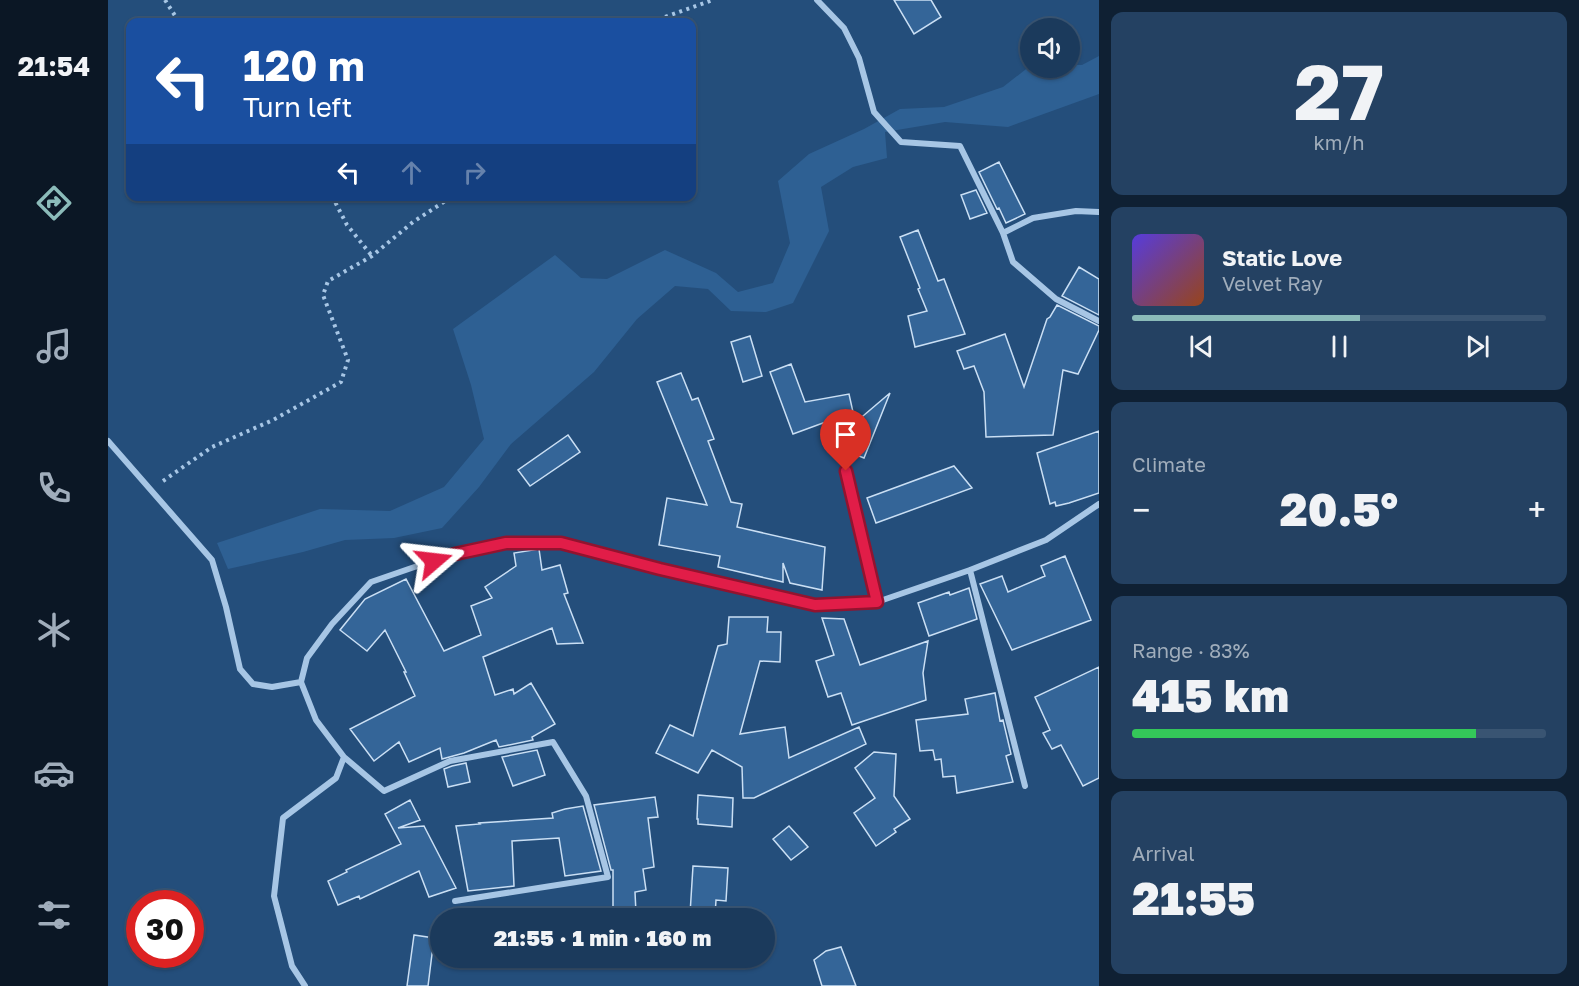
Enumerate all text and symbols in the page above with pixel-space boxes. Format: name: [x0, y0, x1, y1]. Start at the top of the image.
map controls: [1020, 18, 1080, 78]
button: sound: [1020, 18, 1080, 78]
text: 120 m: [243, 40, 365, 90]
icon: left: [144, 42, 222, 120]
text: 27: [1294, 44, 1384, 137]
text: 21:54: [18, 50, 90, 82]
text: Turn left: [243, 91, 352, 123]
text: km/h: [1314, 130, 1364, 154]
icon: left: [332, 156, 365, 189]
icon: ahead: [395, 156, 428, 189]
icon: right: [458, 156, 491, 189]
icon: directions: [33, 182, 75, 224]
text: Static Love: [1222, 244, 1342, 271]
text: Velvet Ray: [1222, 271, 1323, 295]
icon: music: [33, 325, 75, 367]
icon: previous: [1185, 330, 1218, 363]
icon: pause: [1323, 330, 1356, 363]
icon: next: [1461, 330, 1494, 363]
pin: [820, 409, 871, 471]
icon: arrive: [829, 418, 862, 451]
text: Climate: [1132, 452, 1206, 476]
icon: phone: [33, 467, 75, 509]
text: 20.5°: [1280, 482, 1398, 536]
text: −: [1132, 490, 1150, 529]
text: +: [1528, 490, 1546, 529]
position arrow: [402, 529, 466, 593]
icon: climate: [33, 609, 75, 651]
text: Range · 83%: [1132, 638, 1250, 662]
text: 415 km: [1132, 668, 1289, 722]
icon: car: [33, 752, 75, 794]
text: Arrival: [1132, 841, 1195, 865]
text: 21:55: [1132, 871, 1255, 925]
speed limit sign: 30: [126, 890, 204, 968]
icon: filters: [33, 894, 75, 936]
text: 21:55 · 1 min · 160 m: [494, 924, 711, 951]

